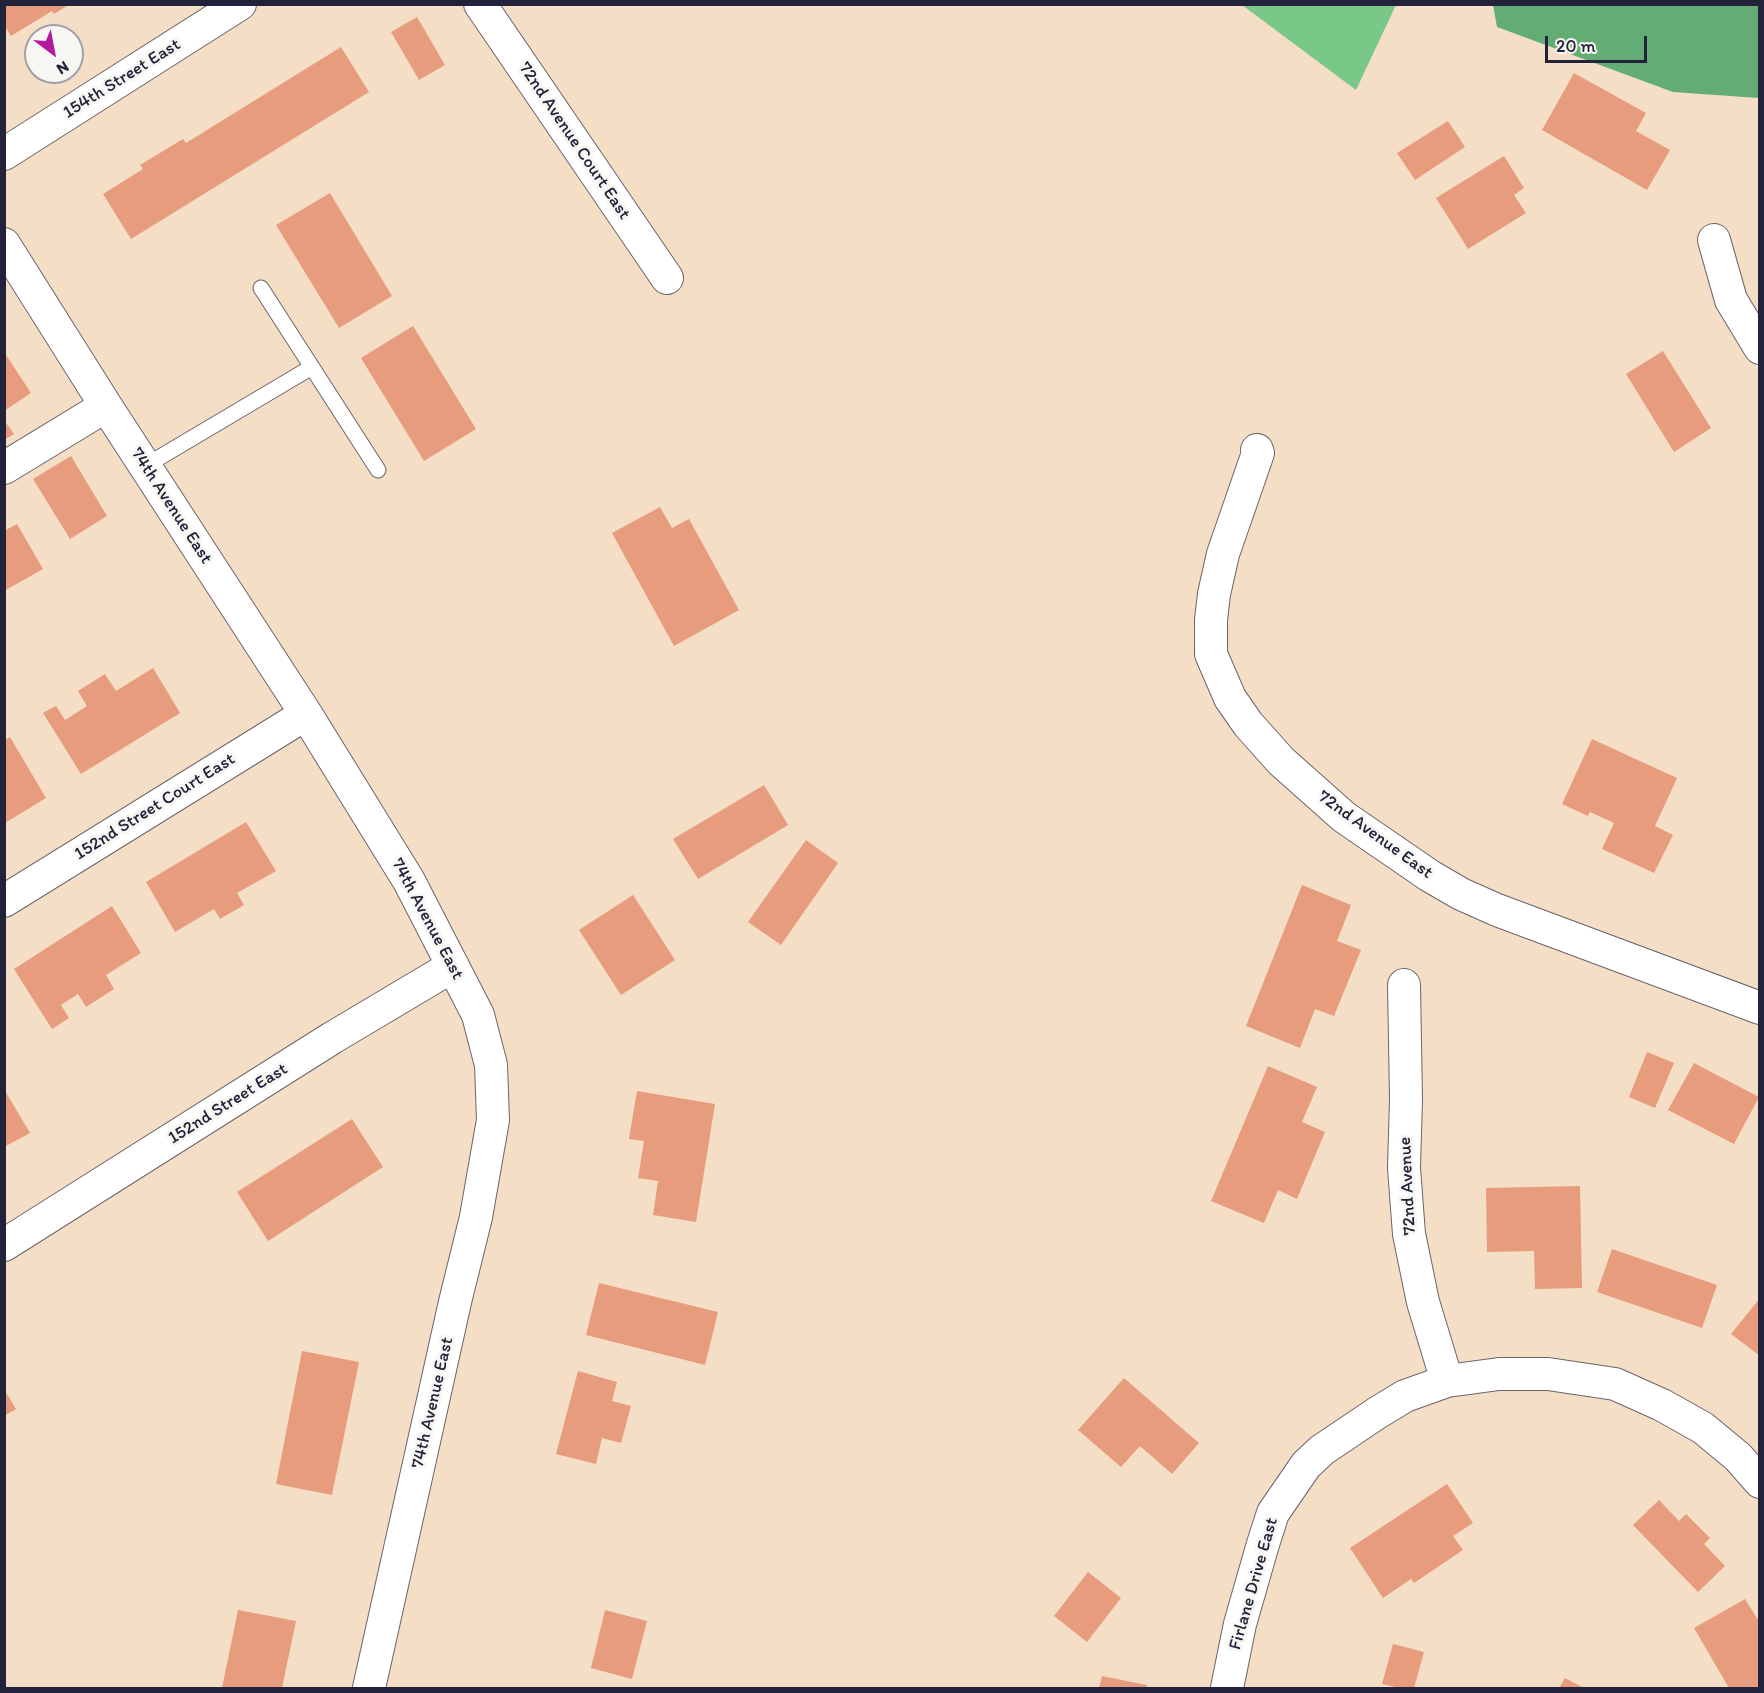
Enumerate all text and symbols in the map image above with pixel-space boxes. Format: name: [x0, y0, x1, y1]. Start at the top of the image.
north arrow: [24, 24, 84, 84]
scale bar: [1548, 24, 1650, 62]
street label: 154th Street East: [59, 34, 185, 124]
text: 20 m: [1556, 35, 1596, 57]
text: N: [53, 57, 72, 79]
street label: 72nd Avenue Court East: [513, 58, 635, 224]
street label: 74th Avenue East: [125, 444, 217, 568]
street label: 152nd Street Court East: [71, 749, 239, 865]
street label: 72nd Avenue East: [1313, 786, 1437, 884]
street label: 74th Avenue East: [386, 855, 468, 983]
street label: 152nd Street East: [164, 1059, 292, 1149]
street label: 72nd Avenue: [1395, 1136, 1421, 1236]
street label: 74th Avenue East: [407, 1335, 459, 1471]
street label: Firlane Drive East: [1225, 1515, 1283, 1653]

